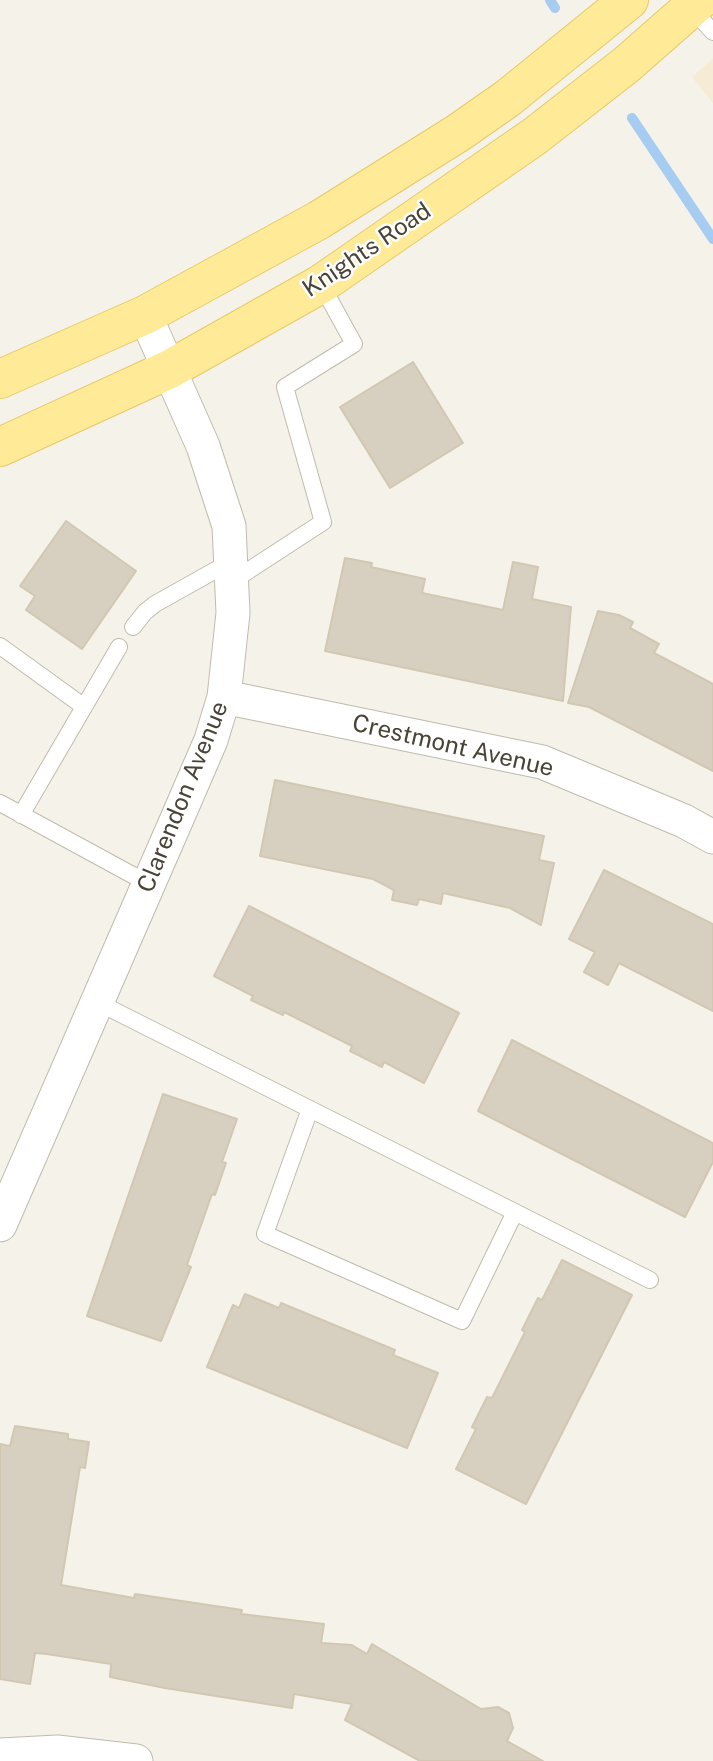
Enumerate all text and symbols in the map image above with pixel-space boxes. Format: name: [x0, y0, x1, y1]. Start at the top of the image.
street label: Knights Road: [297, 197, 437, 303]
street label: Clarendon Avenue: [132, 697, 234, 897]
street label: Crestmont Avenue: [350, 709, 556, 783]

